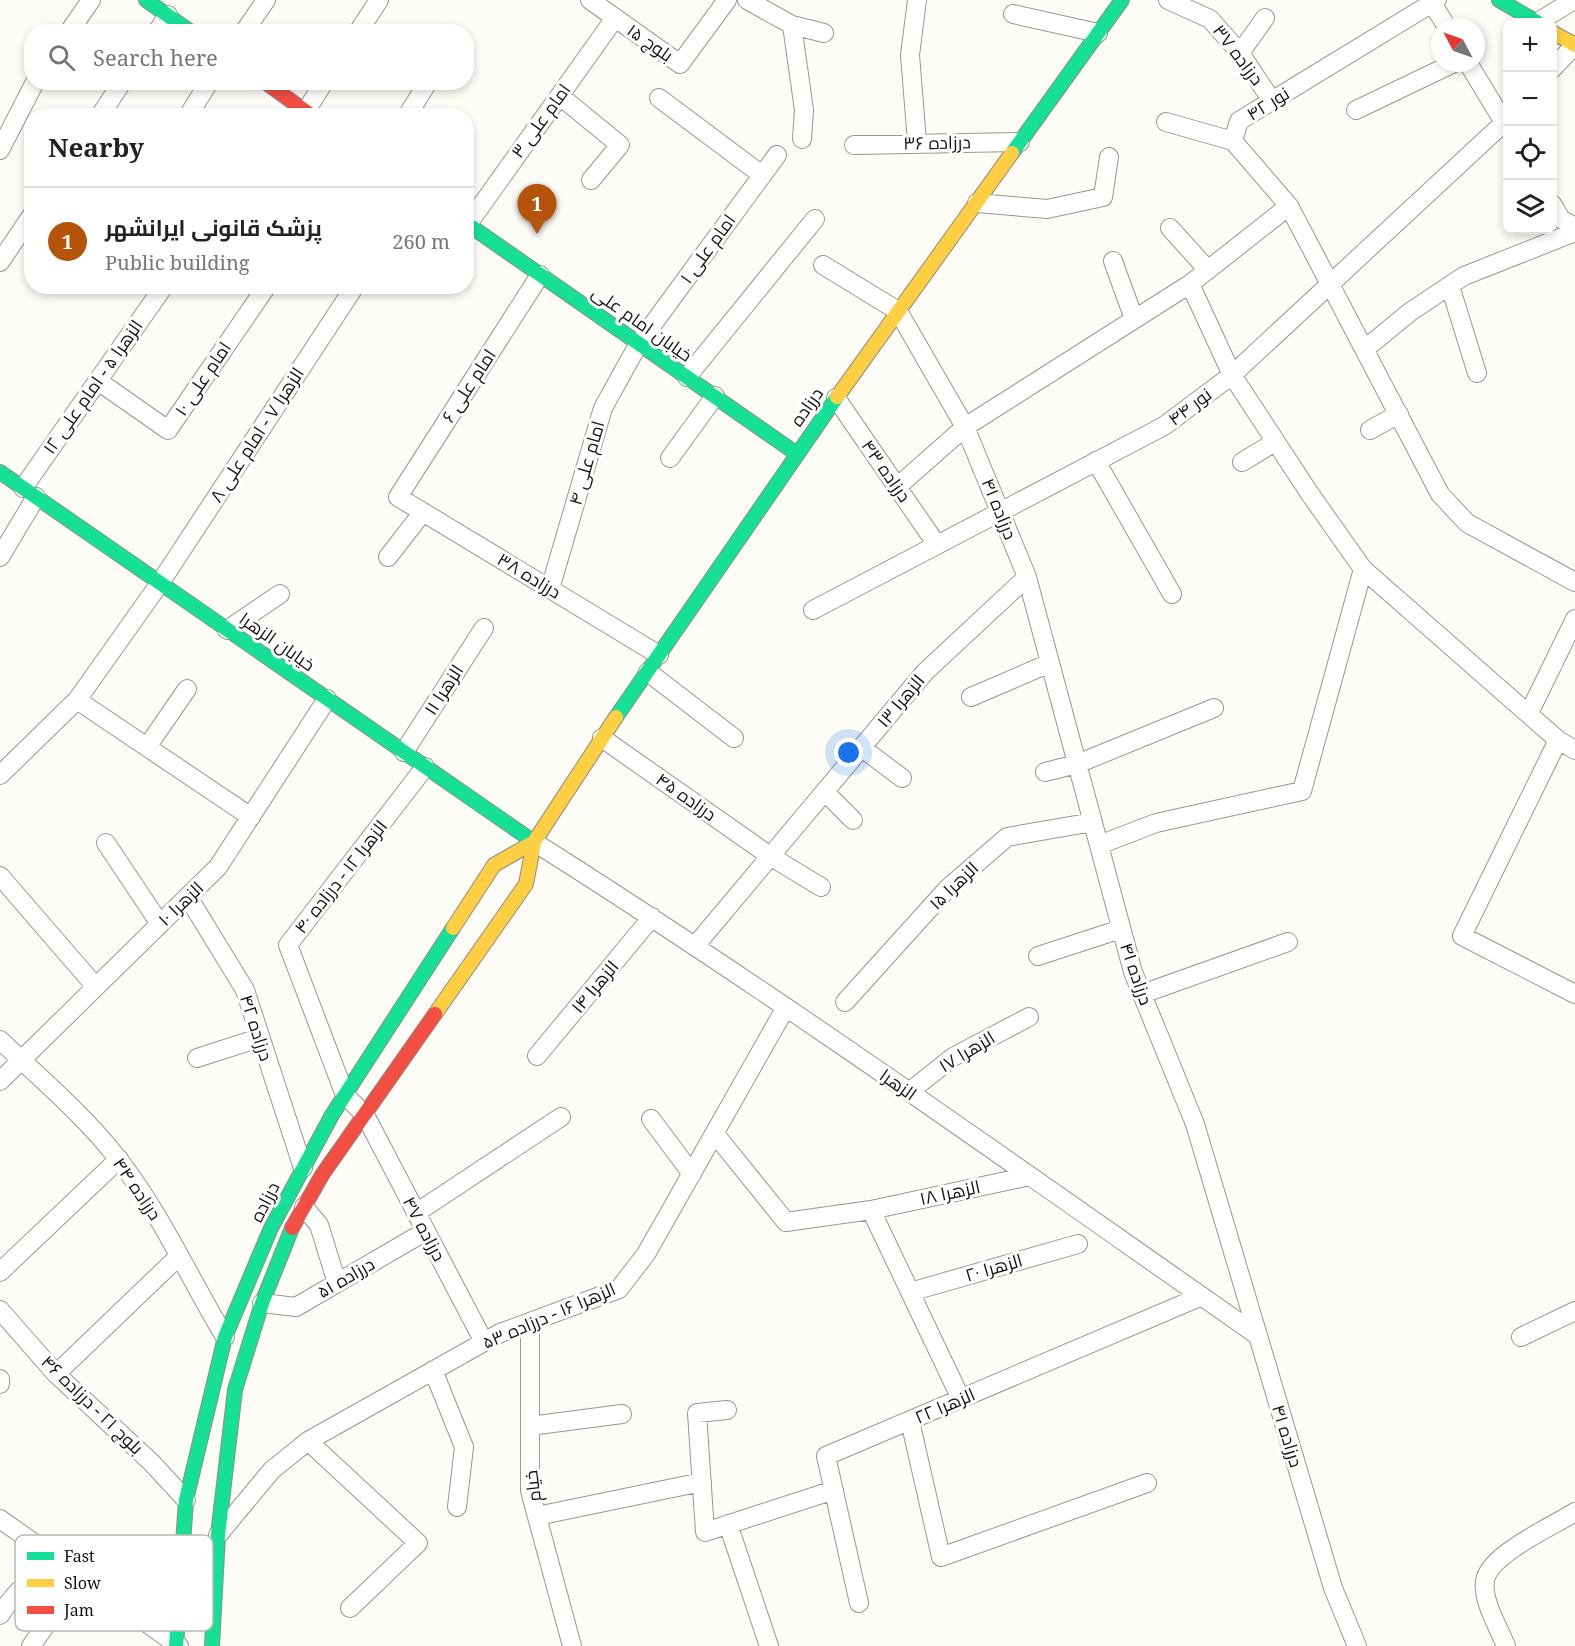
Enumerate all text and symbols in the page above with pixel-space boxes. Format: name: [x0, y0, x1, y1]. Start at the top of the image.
street label: بلوچ ۱۵: [622, 18, 678, 68]
north arrow: [1431, 18, 1485, 72]
map controls: [1503, 18, 1557, 234]
button: +: [1503, 18, 1557, 72]
street label: درزاده ۳۷: [1208, 19, 1270, 90]
search box: [24, 24, 474, 90]
icon: search: [45, 41, 78, 74]
text: Search here: [93, 42, 218, 72]
button: −: [1503, 72, 1557, 126]
street label: امام علی ۳: [505, 78, 576, 163]
street label: نور ۴۲: [1242, 81, 1293, 126]
button: locate: [1503, 126, 1557, 180]
text: Nearby: [48, 129, 144, 165]
street label: درزاده ۳۶: [903, 129, 971, 155]
button: layers: [1503, 180, 1557, 234]
pin: 1: [518, 184, 556, 234]
street label: امام علی ۱: [674, 209, 741, 288]
text: پزشک قانونی ایرانشهر: [105, 212, 322, 242]
text: 1: [62, 228, 73, 255]
text: 260 m: [392, 228, 450, 255]
text: Public building: [105, 249, 250, 276]
street label: خیابان امام علی: [587, 280, 697, 367]
street label: الزهرا ۵ - امام علی ۱۲: [37, 315, 148, 459]
street label: امام علی ۱۰: [169, 337, 237, 421]
street label: امام علی ۶: [435, 344, 502, 427]
street label: الزهرا ۷ - امام علی ۸: [204, 362, 310, 507]
street label: درزاده: [784, 382, 828, 431]
street label: نور ۴۴: [1163, 382, 1216, 430]
street label: امام علی ۴: [563, 418, 610, 508]
street label: درزاده ۴۳: [857, 434, 917, 506]
street label: درزاده ۴۱: [977, 474, 1023, 543]
street label: درزاده ۳۸: [493, 547, 566, 604]
street label: خیابان الزهرا: [235, 606, 320, 676]
street label: الزهرا ۱۱: [418, 660, 468, 719]
street label: الزهرا ۱۳: [871, 669, 929, 732]
your location: [834, 738, 863, 767]
street label: درزاده ۴۵: [652, 767, 722, 826]
street label: الزهرا ۱۲ - درزاده ۴۰: [288, 815, 392, 938]
street label: الزهرا ۱۵: [923, 856, 983, 915]
street label: الزهرا ۱۰: [152, 876, 208, 931]
street label: درزاده ۴۱: [1115, 939, 1159, 1008]
street label: الزهرا ۱۴: [565, 955, 623, 1018]
street label: درزاده ۴۲: [235, 991, 279, 1064]
street label: الزهرا ۱۷: [934, 1025, 999, 1077]
street label: الزهرا: [875, 1063, 922, 1105]
street label: درزاده ۴۴: [108, 1152, 168, 1224]
street label: الزهرا ۱۸: [917, 1174, 982, 1210]
street label: درزاده: [244, 1177, 284, 1226]
street label: درزاده ۴۷: [398, 1192, 452, 1265]
street label: الزهرا ۲۰: [962, 1247, 1025, 1287]
street label: درزاده ۵۱: [313, 1251, 378, 1303]
street label: الزهرا ۱۶ - درزاده ۵۳: [478, 1276, 619, 1354]
street label: بلوچ ۲۱ - درزاده ۴۶: [36, 1349, 149, 1460]
street label: الزهرا ۲۲: [911, 1382, 978, 1429]
street label: درزاده ۴۱: [1267, 1401, 1309, 1470]
street label: خیام: [518, 1469, 547, 1503]
legend: [15, 1535, 213, 1631]
text: Fast: [64, 1545, 95, 1567]
text: Slow: [64, 1572, 101, 1594]
text: Jam: [63, 1599, 94, 1621]

